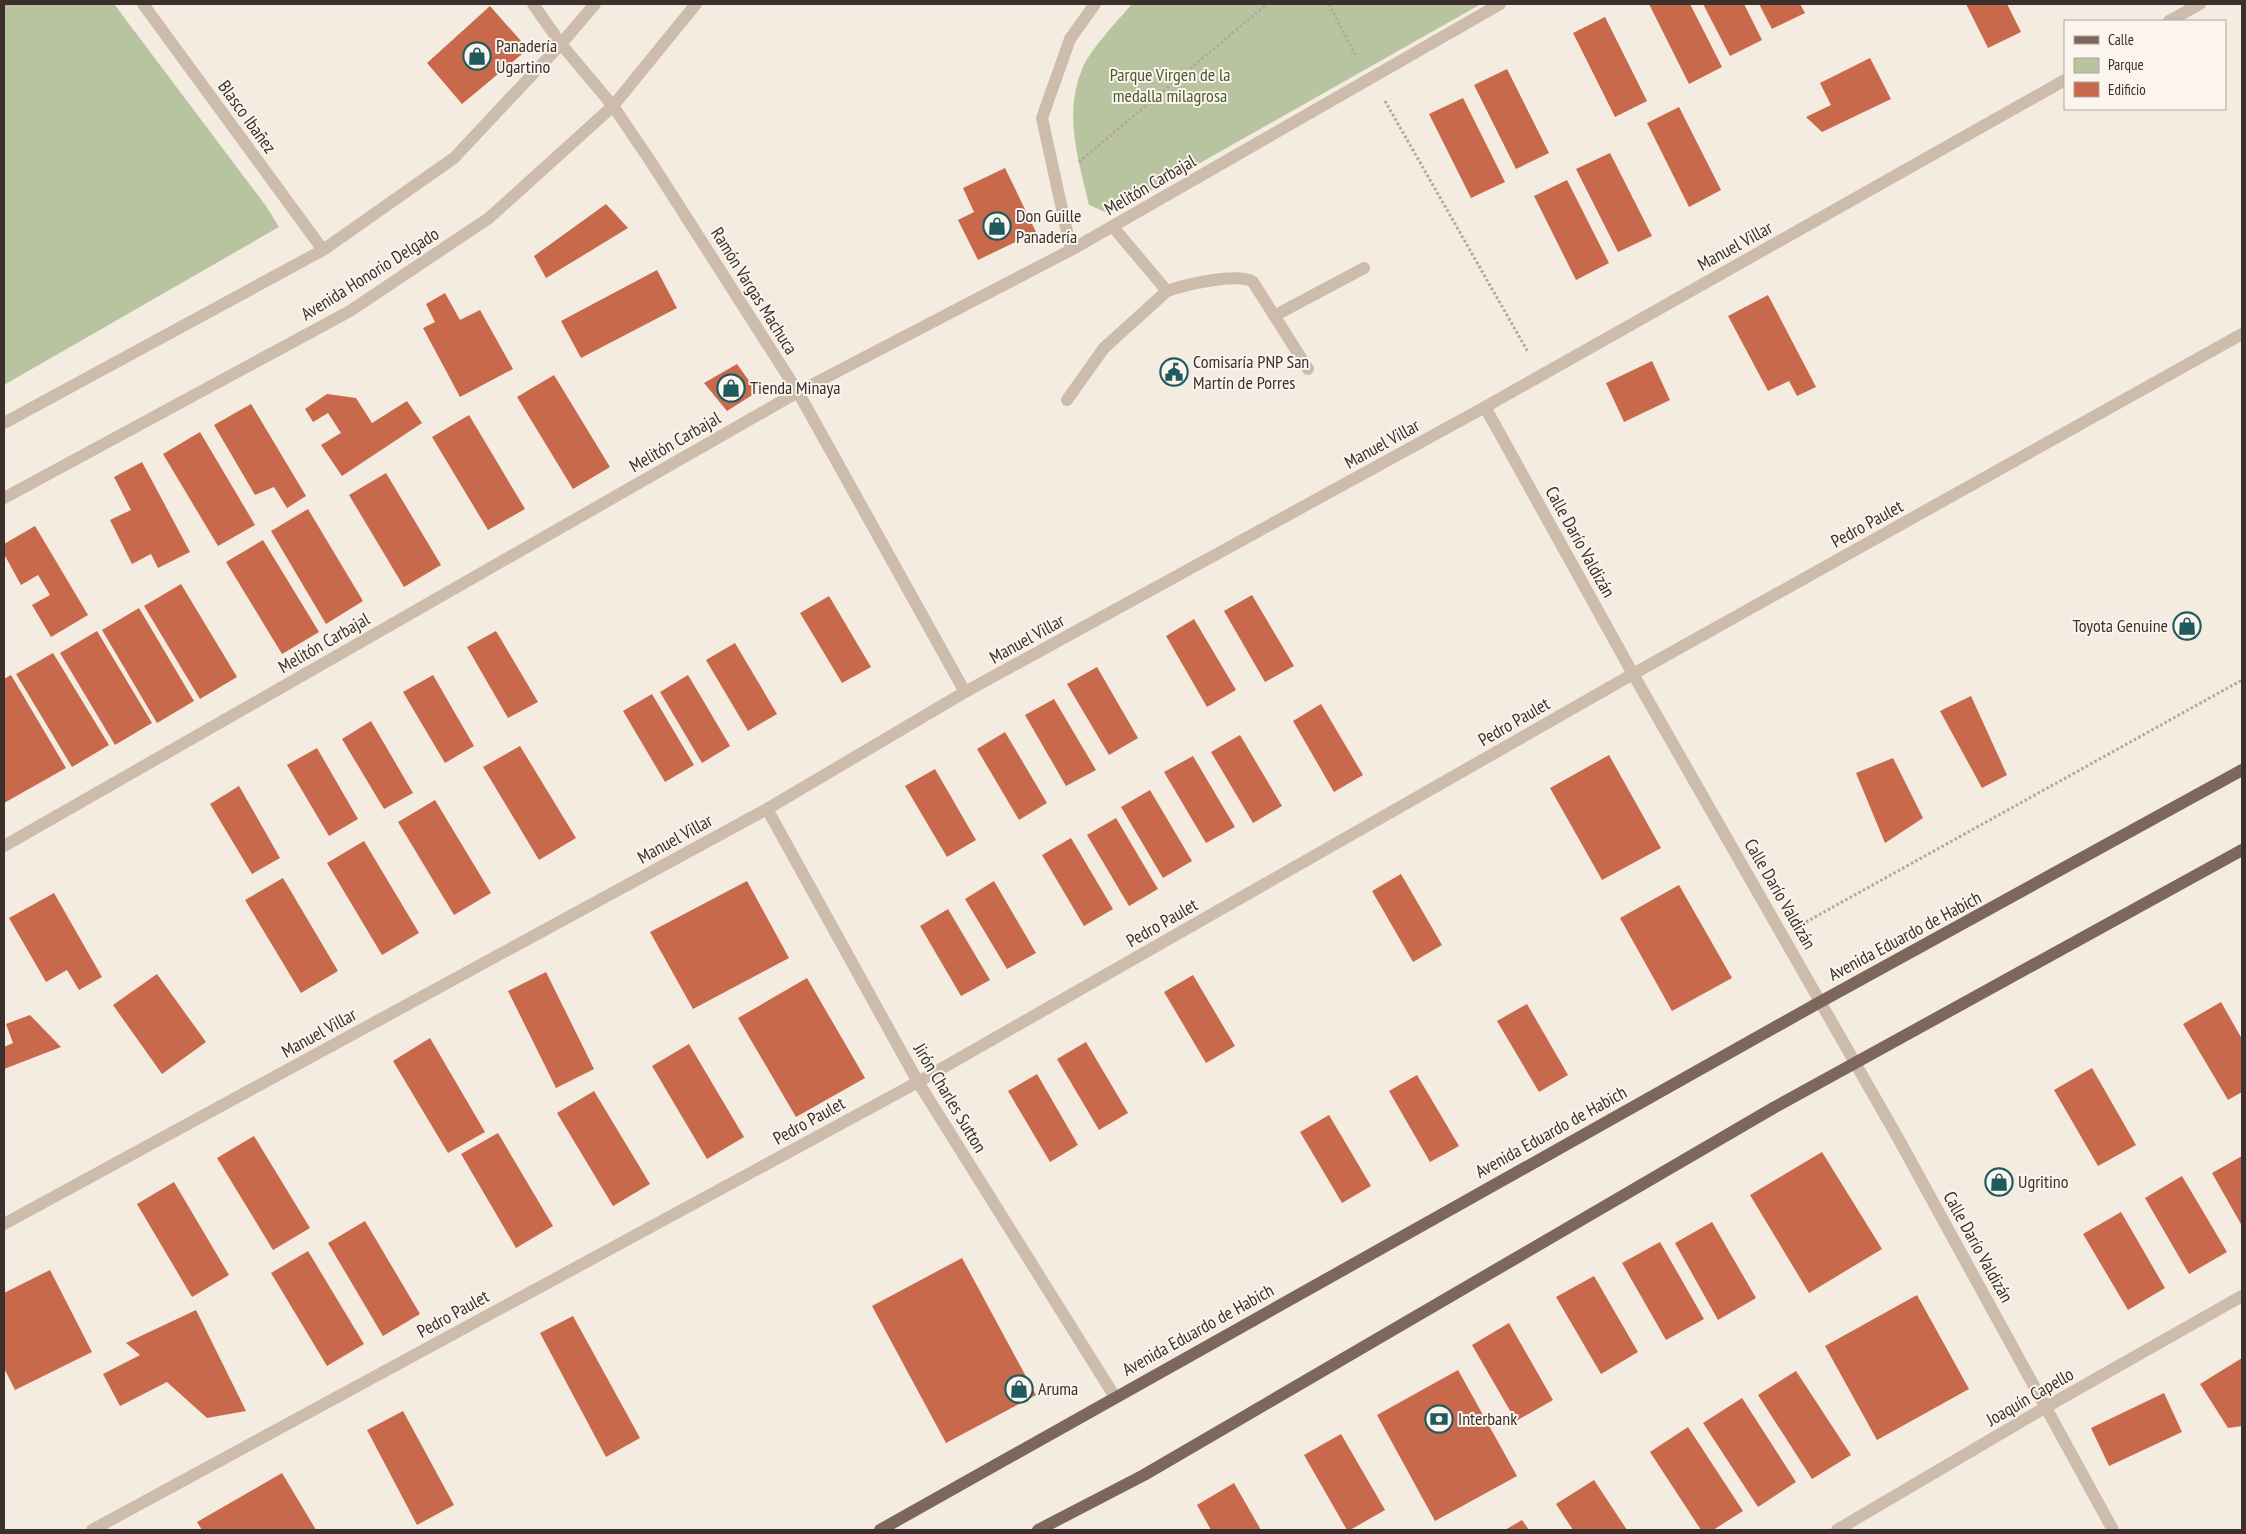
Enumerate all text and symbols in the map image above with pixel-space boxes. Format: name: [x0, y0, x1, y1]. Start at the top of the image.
legend: [2064, 20, 2226, 110]
text: Calle: [2108, 30, 2134, 49]
place label: Panadería Ugartino: [496, 34, 557, 78]
shop icon: Panadería Ugartino: [462, 41, 492, 71]
text: Parque: [2108, 55, 2144, 74]
park label: Parque Virgen de la medalla milagrosa: [1110, 63, 1230, 107]
street label: Blasco Ibañez: [213, 76, 282, 158]
text: Edificio: [2108, 80, 2146, 99]
street label: Melitón Carbajal: [1100, 149, 1200, 220]
place label: Don Guille Panadería: [1016, 204, 1081, 248]
shop icon: Don Guille Panadería: [982, 211, 1012, 241]
street label: Manuel Villar: [1693, 216, 1776, 276]
street label: Avenida Honorio Delgado: [297, 222, 443, 325]
street label: Ramón Vargas Machuca: [706, 223, 803, 359]
place label: Comisaría PNP San Martín de Porres: [1193, 350, 1309, 394]
public building icon: Comisaría PNP San Martín de Porres: [1159, 357, 1189, 387]
shop icon: Tienda Minaya: [716, 373, 746, 403]
place label: Tienda Minaya: [750, 376, 841, 399]
street label: Melitón Carbajal: [625, 406, 725, 477]
street label: Manuel Villar: [1340, 414, 1423, 474]
street label: Calle Darío Valdizán: [1540, 482, 1621, 601]
street label: Pedro Paulet: [1827, 494, 1907, 553]
street label: Melitón Carbajal: [274, 607, 374, 678]
street label: Manuel Villar: [985, 609, 1068, 669]
shop icon: Toyota Genuine: [2172, 611, 2202, 641]
place label: Toyota Genuine: [2072, 614, 2168, 637]
street label: Pedro Paulet: [1474, 692, 1554, 751]
street label: Manuel Villar: [633, 809, 716, 869]
street label: Calle Darío Valdizán: [1740, 834, 1821, 953]
street label: Avenida Eduardo de Habich: [1824, 886, 1985, 986]
street label: Pedro Paulet: [1122, 893, 1202, 952]
street label: Manuel Villar: [277, 1003, 360, 1063]
street label: Jirón Charles Sutton: [908, 1038, 992, 1157]
street label: Avenida Eduardo de Habich: [1471, 1080, 1631, 1183]
street label: Pedro Paulet: [769, 1091, 849, 1150]
shop icon: Ugritino: [1984, 1167, 2014, 1197]
place label: Ugritino: [2018, 1170, 2069, 1193]
street label: Calle Darío Valdizán: [1938, 1187, 2019, 1306]
street label: Avenida Eduardo de Habich: [1118, 1278, 1278, 1381]
street label: Pedro Paulet: [413, 1284, 493, 1343]
street label: Joaquín Capello: [1981, 1362, 2078, 1431]
shop icon: Aruma: [1004, 1374, 1034, 1404]
place label: Aruma: [1038, 1377, 1078, 1400]
bank icon: Interbank: [1424, 1404, 1454, 1434]
place label: Interbank: [1458, 1407, 1517, 1430]

